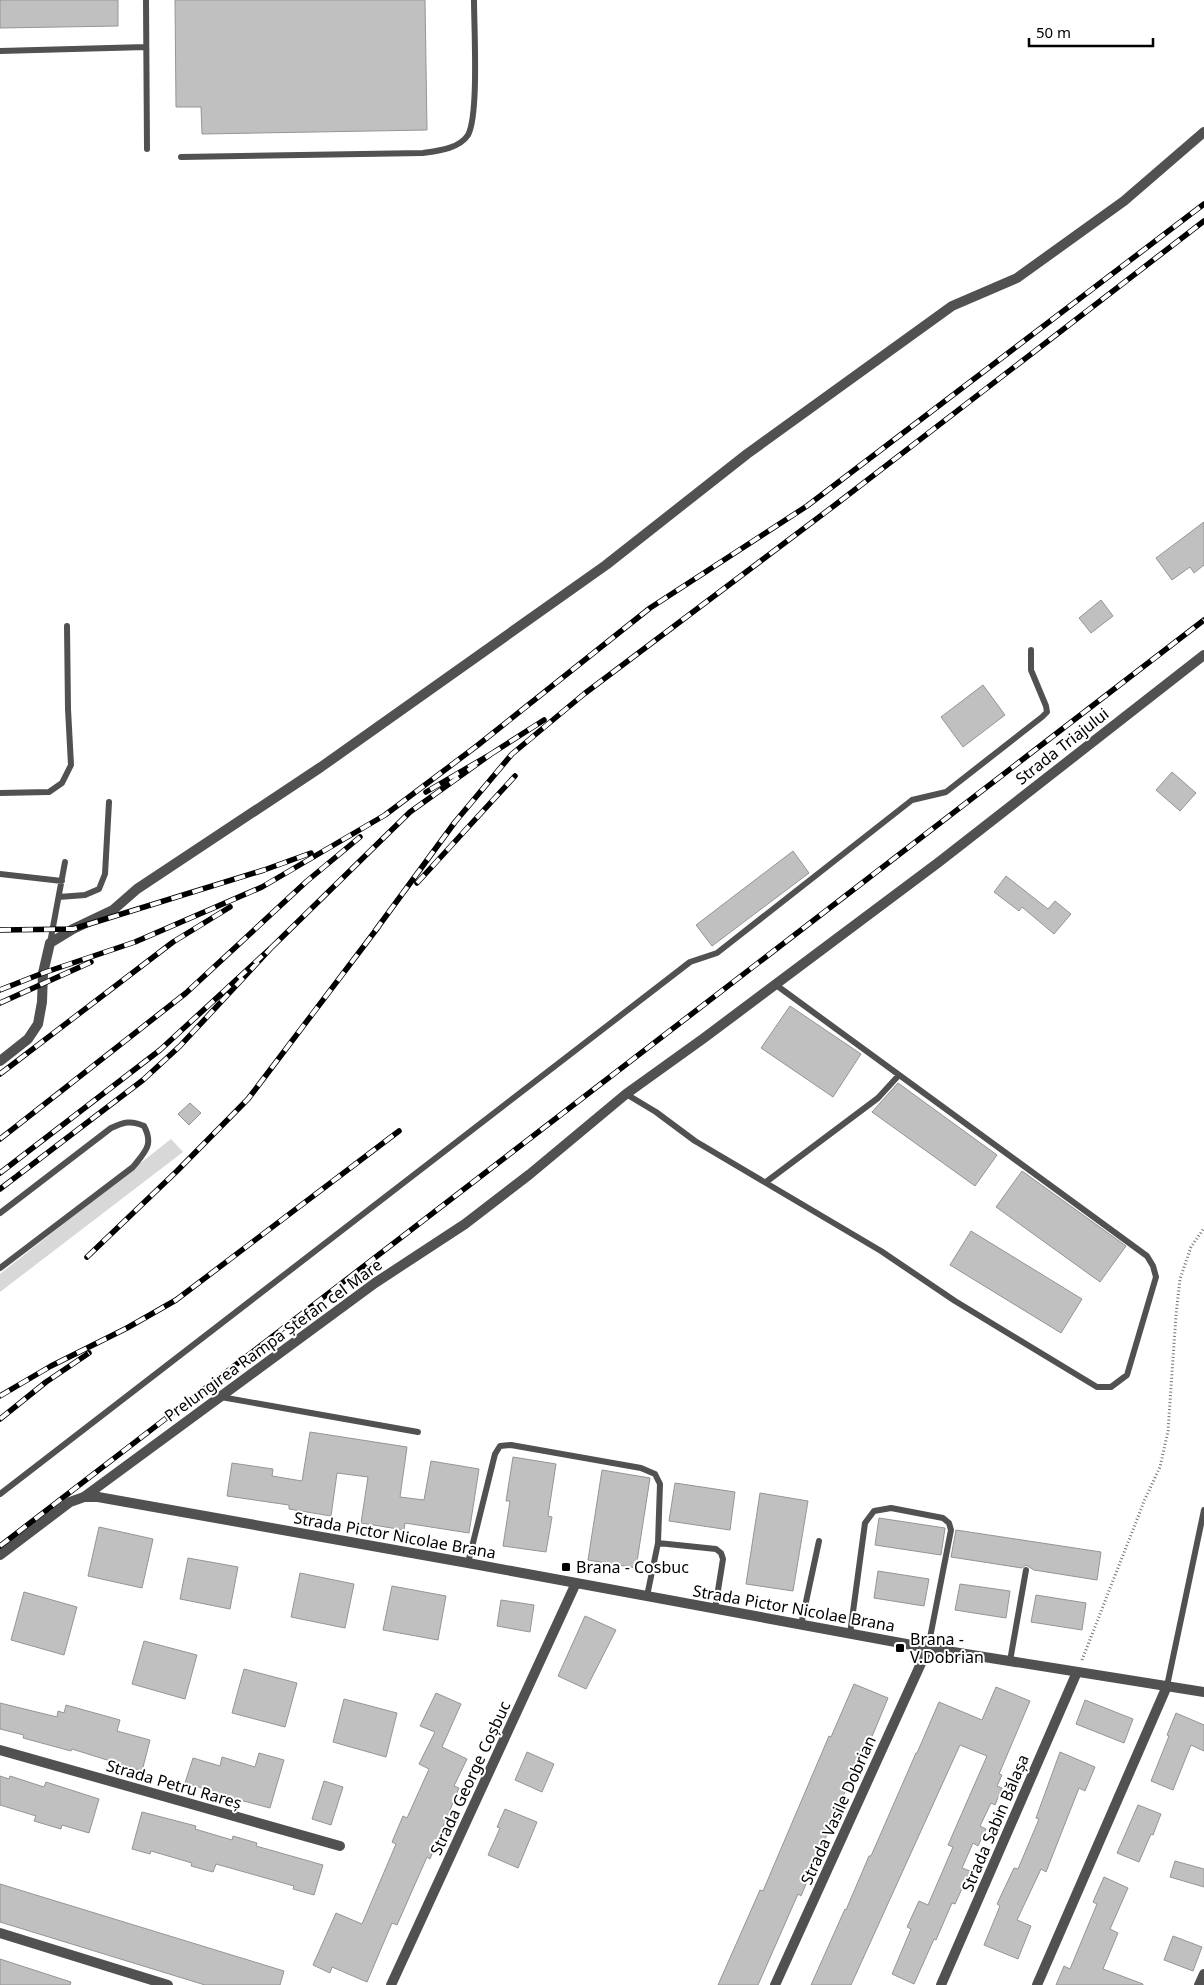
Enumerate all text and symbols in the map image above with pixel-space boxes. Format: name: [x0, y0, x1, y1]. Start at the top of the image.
scale bar: [1029, 15, 1153, 47]
text: 50 m: [1036, 22, 1071, 42]
street label: Strada Triajului: [1011, 703, 1113, 789]
street label: Prelungirea Rampa Ștefan cel Mare: [160, 1253, 386, 1427]
street label: Strada Pictor Nicolae Brana: [292, 1506, 498, 1564]
place label: Brana - Cosbuc: [576, 1556, 689, 1578]
marker: Brana - Cosbuc: [560, 1561, 572, 1573]
street label: Strada Pictor Nicolae Brana: [691, 1579, 897, 1637]
place label: Brana - V.Dobrian: [910, 1628, 984, 1668]
marker: Brana - V.Dobrian: [894, 1642, 906, 1654]
street label: Strada George Coșbuc: [425, 1697, 515, 1859]
street label: Strada Vasile Dobrian: [795, 1732, 881, 1888]
street label: Strada Sabin Bălașa: [956, 1751, 1034, 1895]
street label: Strada Petru Rareș: [104, 1754, 244, 1814]

